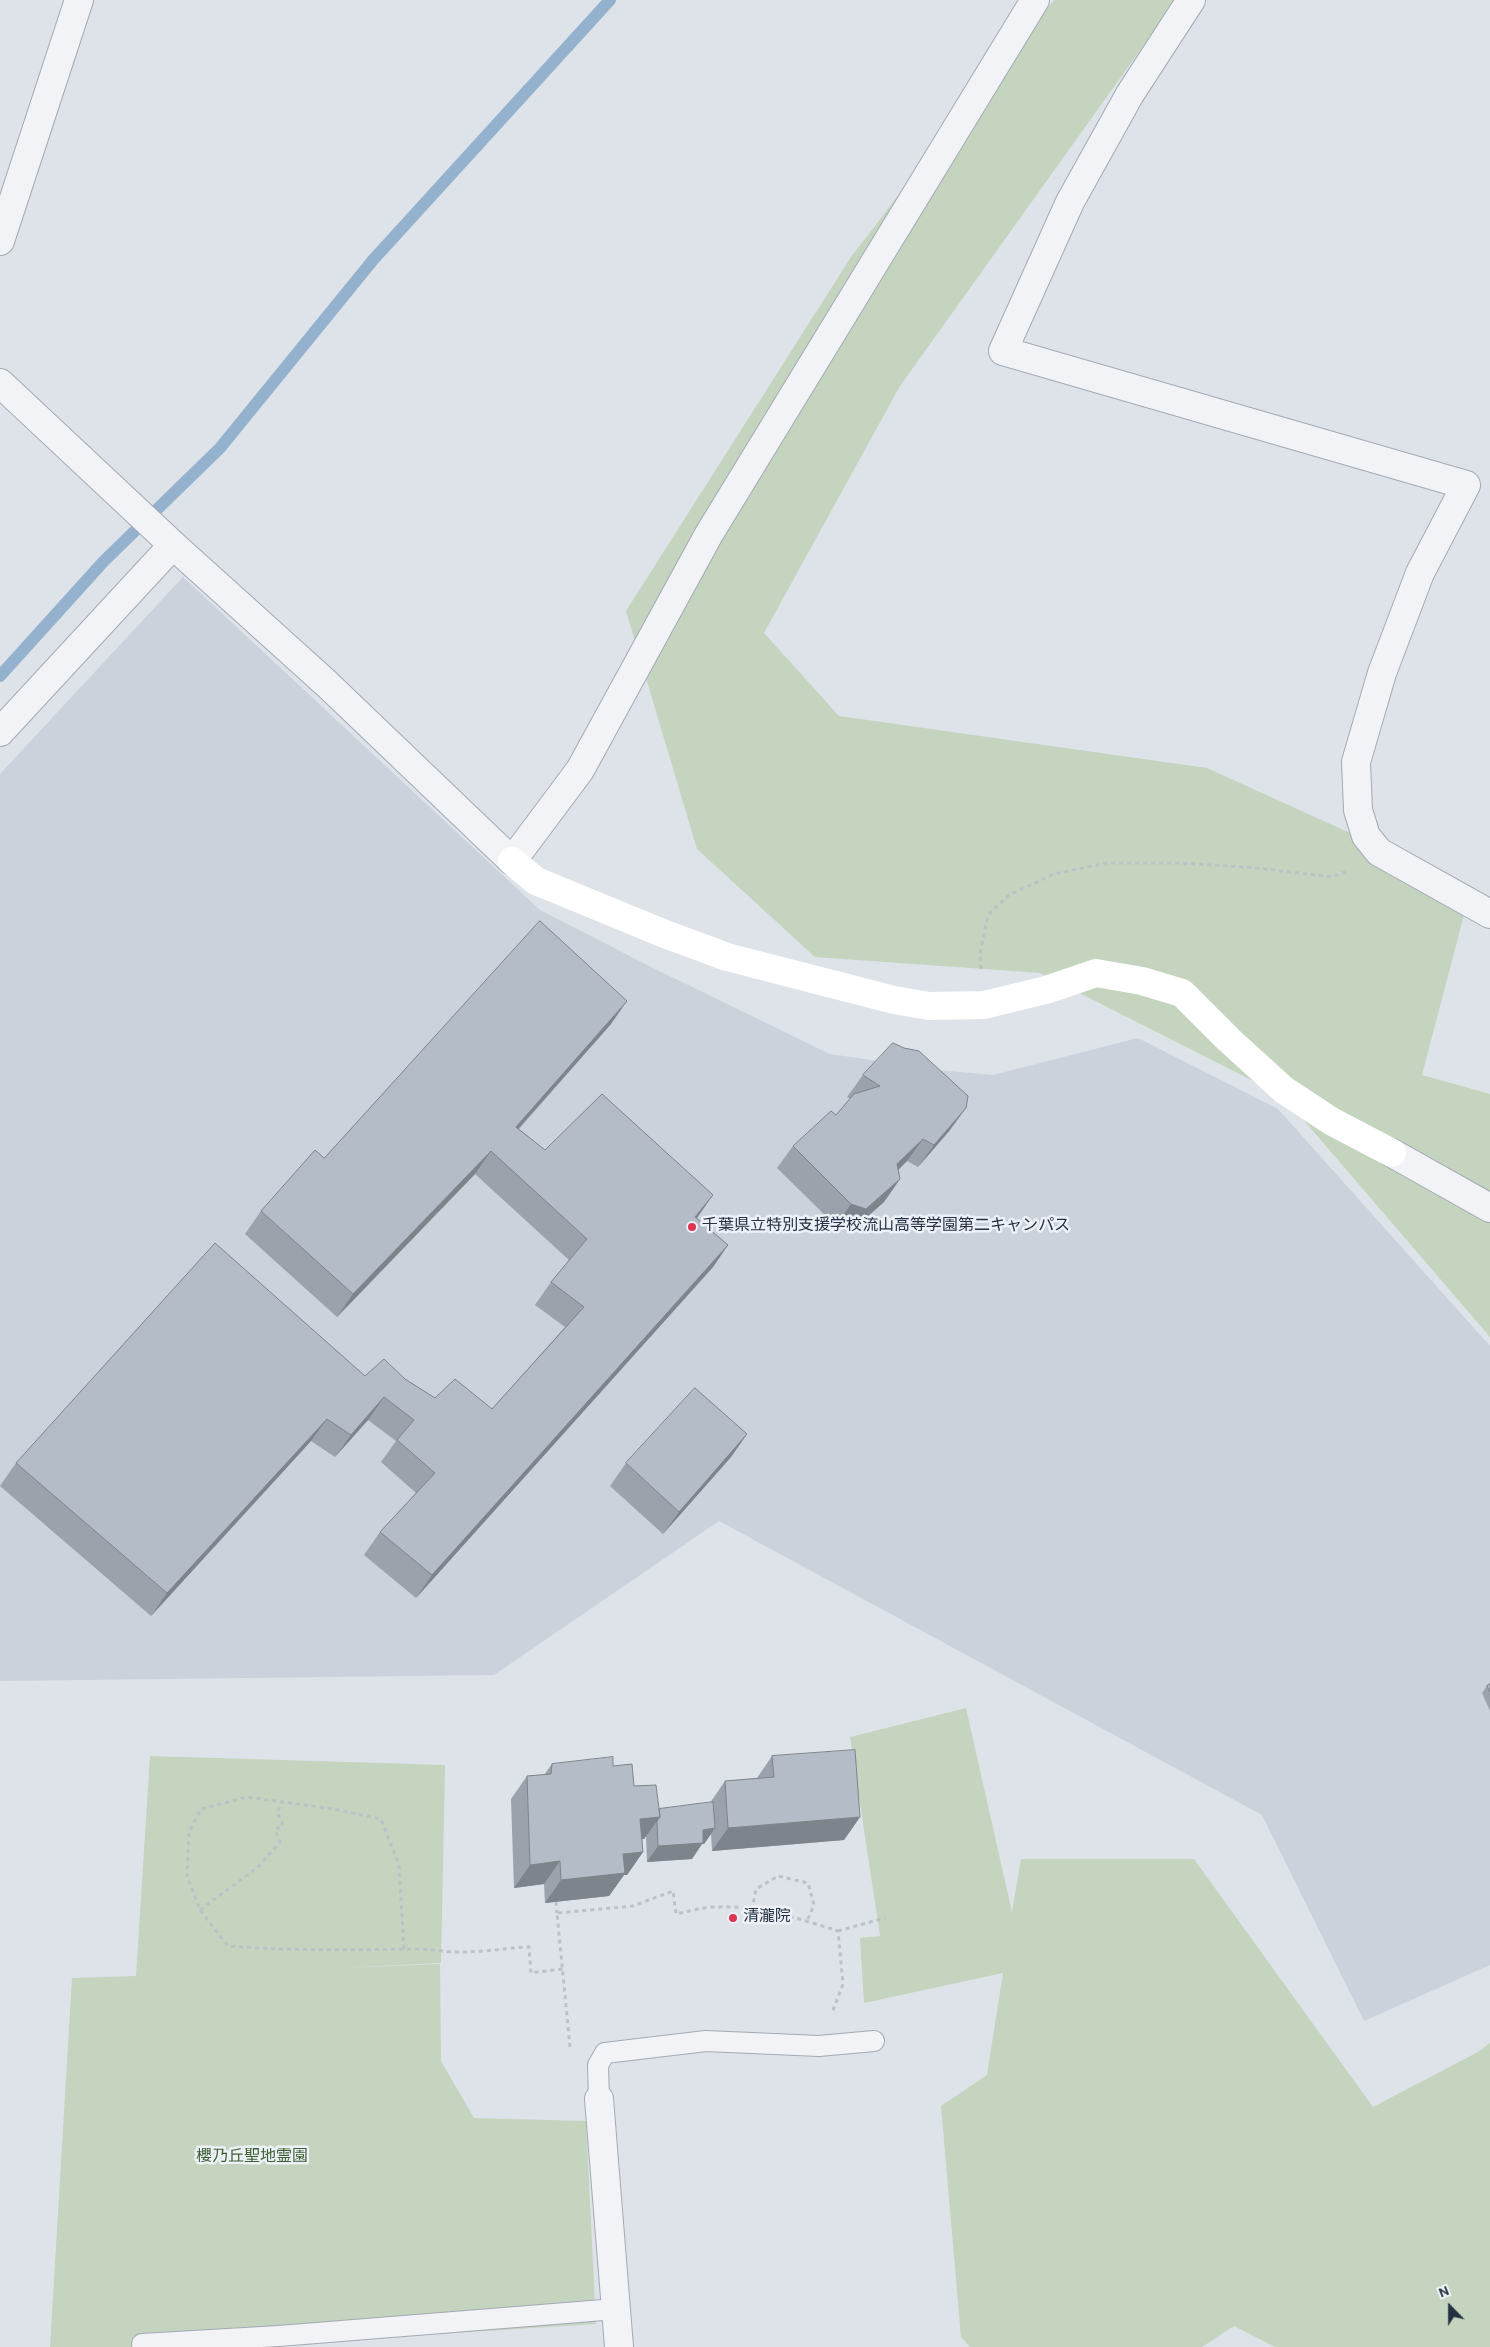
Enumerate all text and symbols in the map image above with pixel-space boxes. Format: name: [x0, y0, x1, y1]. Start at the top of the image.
place label: 千葉県立特別支援学校流山高等学園第二キャンパス: [702, 1217, 1070, 1237]
marker: 千葉県立特別支援学校流山高等学園第二キャンパス: [686, 1221, 698, 1233]
place label: 清瀧院: [743, 1908, 791, 1928]
marker: 清瀧院: [727, 1912, 739, 1924]
park label: 櫻乃丘聖地霊園: [196, 2148, 308, 2168]
north arrow: [1425, 2282, 1475, 2332]
text: N: [1436, 2283, 1452, 2302]

